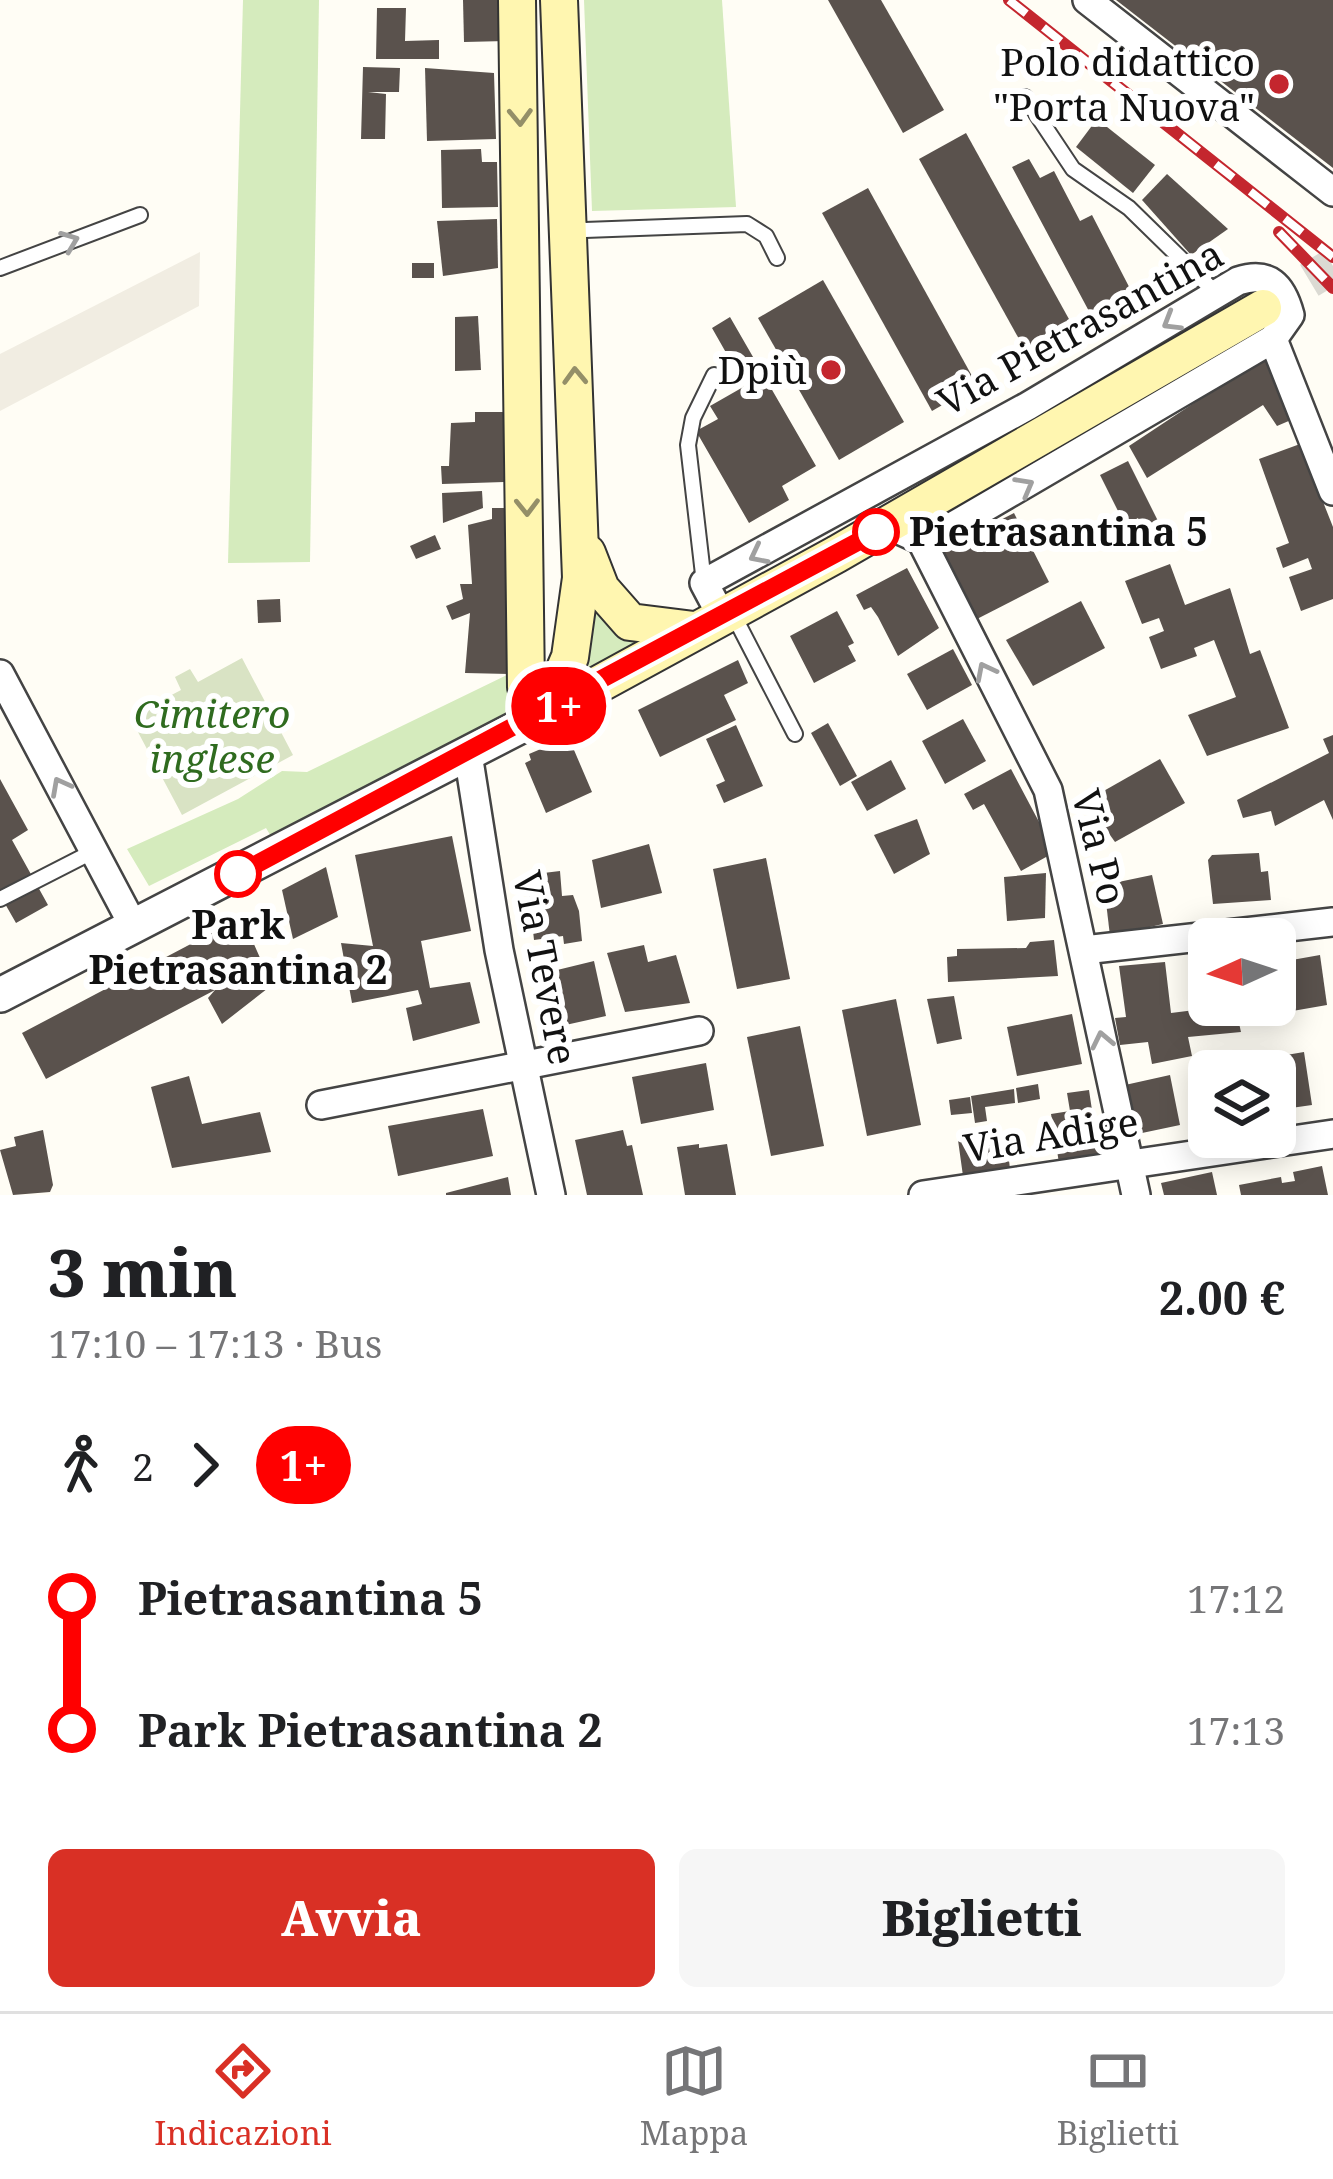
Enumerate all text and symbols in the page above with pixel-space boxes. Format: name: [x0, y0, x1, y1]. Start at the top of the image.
place label: Polo didattico "Porta Nuova": [993, 34, 1255, 132]
marker: Polo didattico "Porta Nuova": [1266, 71, 1292, 97]
one-way arrow: [506, 108, 532, 127]
street label: Via Pietrasantina: [927, 226, 1232, 427]
one-way arrow: [59, 231, 80, 256]
one-way arrow: [1162, 307, 1183, 330]
place label: Dpiù: [717, 342, 807, 395]
marker: Dpiù: [818, 357, 844, 383]
one-way arrow: [562, 366, 588, 385]
one-way arrow: [1012, 477, 1033, 500]
one-way arrow: [514, 499, 540, 517]
place label: Pietrasantina 5: [909, 504, 1208, 557]
marker: Pietrasantina 5: [854, 510, 898, 554]
one-way arrow: [749, 540, 770, 564]
one-way arrow: [976, 662, 1000, 683]
line badge: 1+: [505, 667, 613, 745]
text: 1+: [535, 677, 583, 734]
park label: Cimitero inglese: [134, 686, 290, 784]
one-way arrow: [51, 778, 74, 799]
street label: Via Po: [1061, 783, 1140, 910]
marker: Park Pietrasantina 2: [216, 852, 260, 896]
street label: Via Tevere: [502, 866, 591, 1069]
place label: Park Pietrasantina 2: [88, 897, 388, 995]
north arrow: [1188, 918, 1296, 1026]
map controls: [1188, 918, 1296, 1158]
one-way arrow: [1091, 1030, 1116, 1050]
button: layers: [1188, 1050, 1296, 1158]
street label: Via Adige: [960, 1094, 1142, 1173]
text: 3 min: [48, 1226, 238, 1316]
text: 2.00 €: [1159, 1267, 1285, 1328]
text: 17:10 – 17:13 · Bus: [48, 1316, 382, 1369]
icon: walk: [48, 1432, 114, 1498]
icon: forward: [172, 1432, 238, 1498]
text: 1+: [280, 1436, 327, 1493]
text: 2: [132, 1439, 154, 1492]
text: Pietrasantina 5: [138, 1567, 483, 1628]
text: 17:12: [1187, 1571, 1285, 1624]
text: Park Pietrasantina 2: [138, 1699, 603, 1760]
text: 17:13: [1187, 1703, 1285, 1756]
button: Avvia: [48, 1849, 655, 1987]
button: Biglietti: [679, 1849, 1285, 1987]
tab: Indicazioni: [154, 2038, 331, 2155]
tab: Mappa: [640, 2038, 748, 2155]
tab: Biglietti: [1057, 2038, 1179, 2155]

